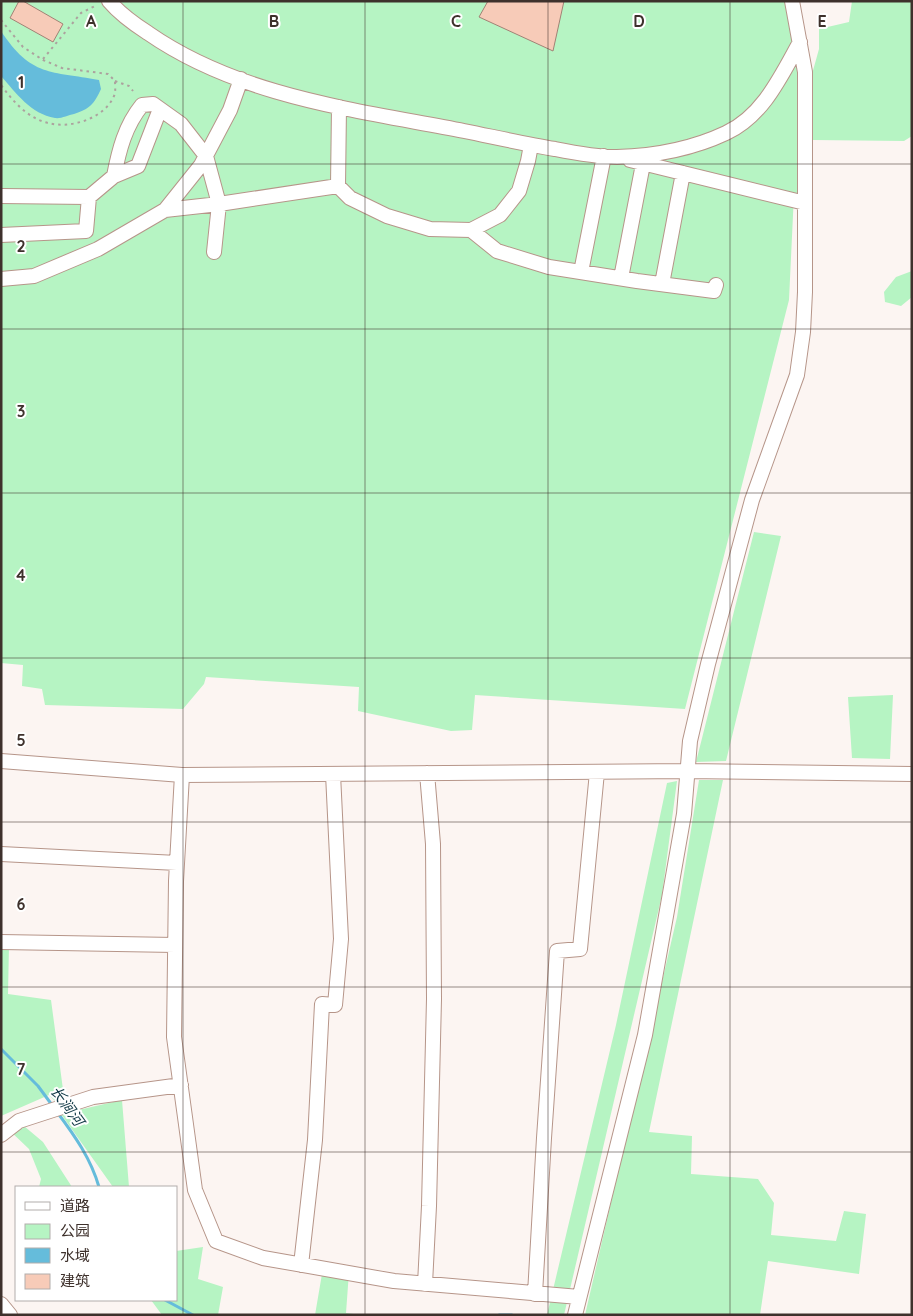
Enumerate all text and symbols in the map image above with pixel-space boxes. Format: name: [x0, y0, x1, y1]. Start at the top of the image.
text: A: [86, 11, 97, 31]
text: B: [269, 11, 279, 31]
text: C: [451, 11, 461, 31]
text: D: [633, 11, 645, 31]
text: E: [817, 11, 827, 31]
text: 1: [18, 72, 24, 92]
text: 2: [16, 236, 26, 256]
text: 3: [17, 401, 25, 421]
text: 4: [16, 565, 26, 585]
text: 5: [16, 730, 26, 750]
text: 6: [17, 894, 26, 914]
text: 7: [17, 1059, 26, 1079]
water label: 长涧河: [46, 1082, 90, 1132]
legend: [15, 1186, 178, 1301]
text: 道路: [60, 1196, 90, 1215]
text: 公园: [60, 1221, 90, 1240]
text: 水域: [60, 1246, 90, 1265]
text: 建筑: [60, 1271, 90, 1290]

